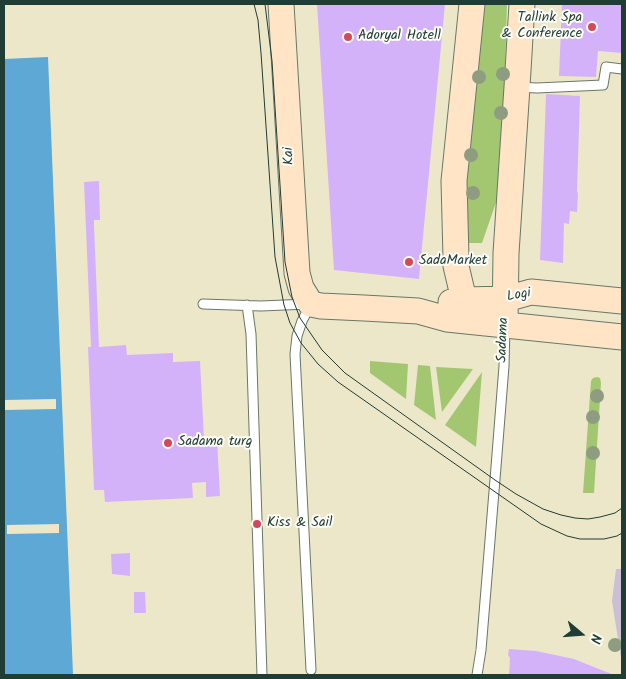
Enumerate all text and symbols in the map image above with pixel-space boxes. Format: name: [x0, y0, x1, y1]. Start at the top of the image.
place label: Tallink Spa & Conference: [502, 11, 582, 44]
marker: Tallink Spa & Conference: [586, 21, 598, 33]
place label: Adoryal Hotell: [358, 29, 441, 45]
marker: Adoryal Hotell: [342, 31, 354, 43]
street label: Kai: [281, 146, 299, 166]
place label: SadaMarket: [419, 254, 487, 270]
marker: SadaMarket: [403, 256, 415, 268]
street label: Logi: [506, 286, 532, 306]
street label: Sadama: [495, 317, 513, 363]
place label: Sadama turg: [178, 435, 252, 451]
marker: Sadama turg: [162, 437, 174, 449]
place label: Kiss & Sail: [267, 516, 332, 532]
marker: Kiss & Sail: [251, 518, 263, 530]
north arrow: [556, 609, 606, 659]
text: N: [583, 631, 607, 646]

